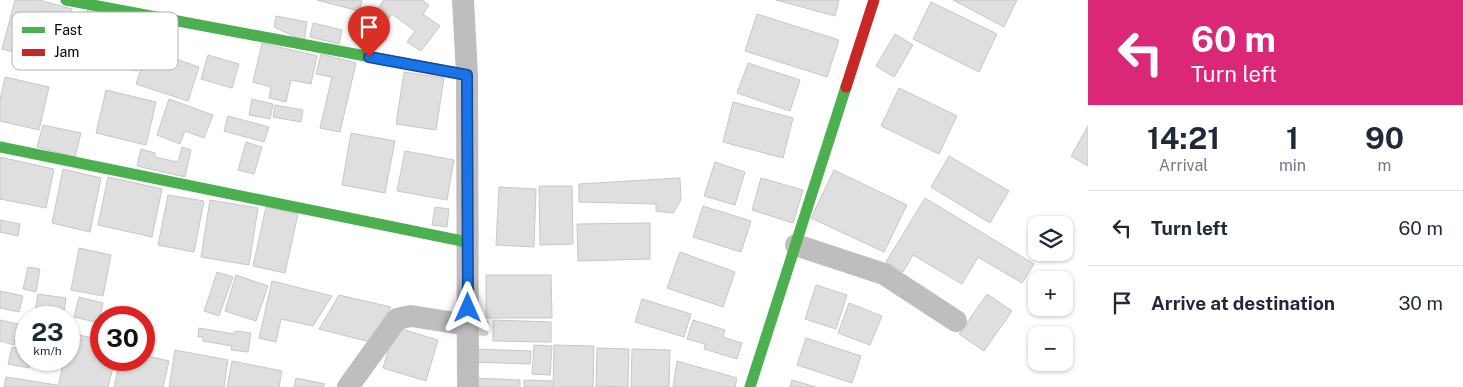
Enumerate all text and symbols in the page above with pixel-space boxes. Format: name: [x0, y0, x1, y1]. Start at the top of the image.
pin: [348, 6, 390, 57]
legend: [12, 12, 178, 70]
icon: arrive: [355, 13, 383, 41]
text: 60 m: [1191, 19, 1276, 60]
icon: left: [1108, 20, 1173, 85]
text: Fast: [54, 22, 82, 38]
text: Jam: [54, 44, 79, 60]
text: Turn left: [1191, 61, 1277, 87]
text: 14:21: [1147, 120, 1220, 156]
text: 1: [1286, 120, 1299, 156]
text: 90: [1365, 120, 1404, 156]
text: Arrival: [1159, 156, 1208, 175]
text: min: [1279, 156, 1306, 175]
text: m: [1378, 156, 1391, 175]
icon: left: [1108, 214, 1136, 242]
map controls: [1028, 216, 1073, 371]
button: layers: [1028, 216, 1073, 261]
text: Turn left: [1151, 217, 1228, 239]
text: 60 m: [1399, 217, 1443, 239]
button: +: [1028, 271, 1073, 316]
position arrow: [441, 281, 493, 333]
icon: arrive: [1108, 289, 1136, 317]
text: Arrive at destination: [1151, 292, 1335, 314]
text: 30 m: [1398, 292, 1443, 314]
speed limit sign: 30: [90, 306, 155, 371]
text: 23: [31, 317, 64, 347]
button: −: [1028, 326, 1073, 371]
text: km/h: [33, 344, 62, 358]

